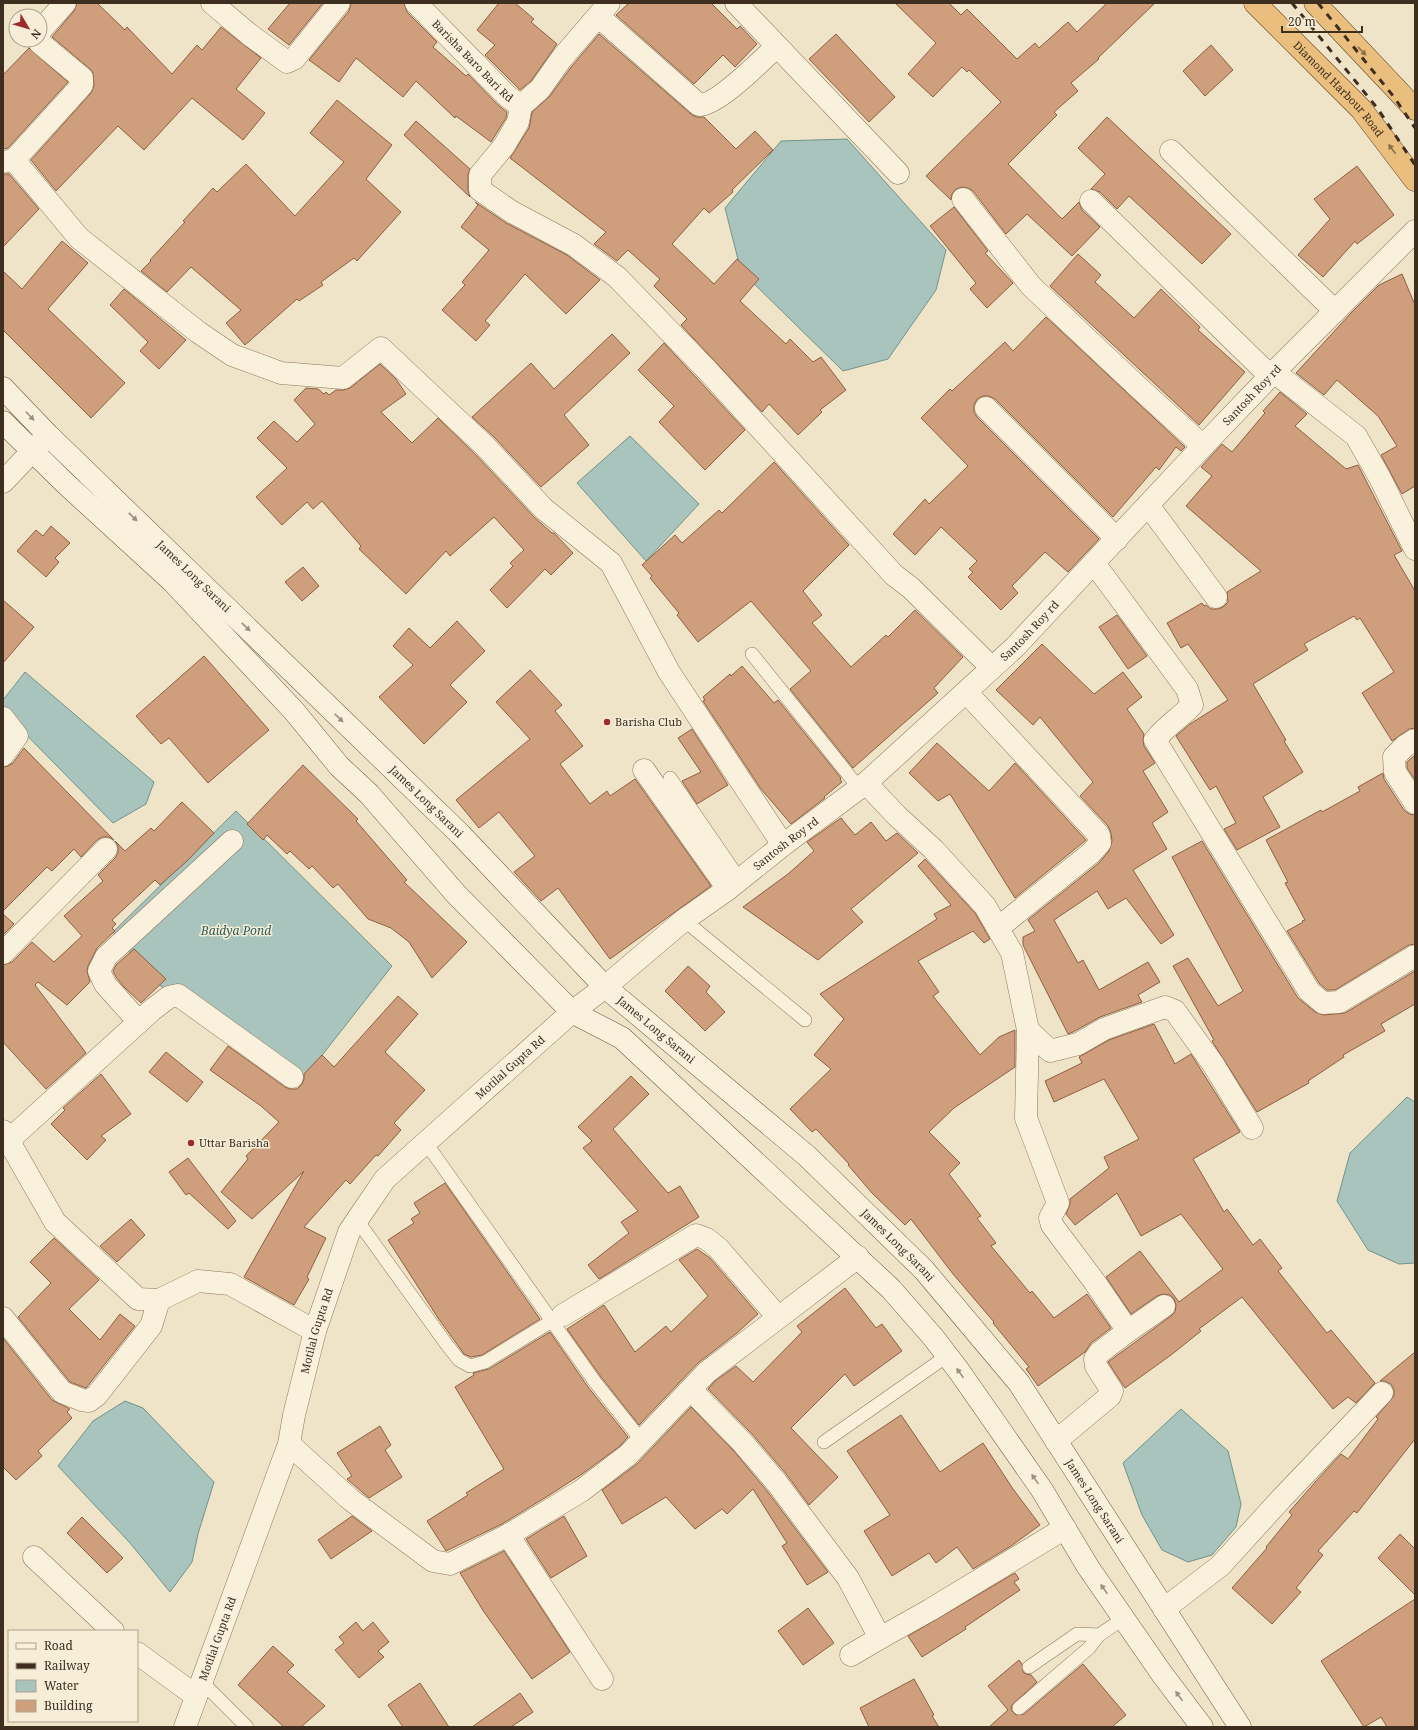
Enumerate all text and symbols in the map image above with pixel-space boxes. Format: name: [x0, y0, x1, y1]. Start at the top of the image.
north arrow: [8, 8, 48, 48]
scale bar: [1282, 8, 1362, 34]
text: 20 m: [1288, 13, 1316, 30]
street label: Barisha Baro Bari Rd: [429, 16, 517, 105]
text: N: [27, 26, 45, 43]
street label: Diamond Harbour Road: [1290, 38, 1388, 140]
one-way arrow: [1357, 46, 1366, 56]
one-way arrow: [1387, 144, 1396, 155]
street label: Santosh Roy rd: [1219, 361, 1284, 428]
one-way arrow: [25, 411, 35, 421]
one-way arrow: [128, 512, 138, 522]
street label: James Long Sarani: [153, 536, 235, 615]
street label: Santosh Roy rd: [997, 597, 1062, 664]
one-way arrow: [241, 622, 251, 632]
one-way arrow: [334, 713, 344, 723]
place label: Barisha Club: [615, 714, 682, 729]
marker: Barisha Club: [602, 717, 612, 727]
street label: James Long Sarani: [386, 761, 468, 841]
street label: Santosh Roy rd: [750, 813, 821, 873]
water label: Baidya Pond: [200, 922, 271, 939]
street label: James Long Sarani: [613, 992, 699, 1067]
street label: Motilal Gupta Rd: [472, 1032, 548, 1102]
place label: Uttar Barisha: [199, 1135, 269, 1150]
marker: Uttar Barisha: [186, 1138, 196, 1148]
street label: James Long Sarani: [858, 1204, 939, 1284]
street label: Motilal Gupta Rd: [297, 1286, 336, 1375]
one-way arrow: [956, 1367, 964, 1378]
street label: James Long Sarani: [1062, 1455, 1128, 1546]
one-way arrow: [1031, 1474, 1039, 1485]
one-way arrow: [1100, 1584, 1108, 1595]
street label: Motilal Gupta Rd: [195, 1594, 239, 1683]
legend: [8, 1630, 138, 1722]
text: Road: [44, 1637, 74, 1654]
text: Railway: [44, 1657, 90, 1674]
text: Water: [44, 1677, 79, 1694]
one-way arrow: [1174, 1690, 1183, 1701]
text: Building: [44, 1697, 93, 1714]

